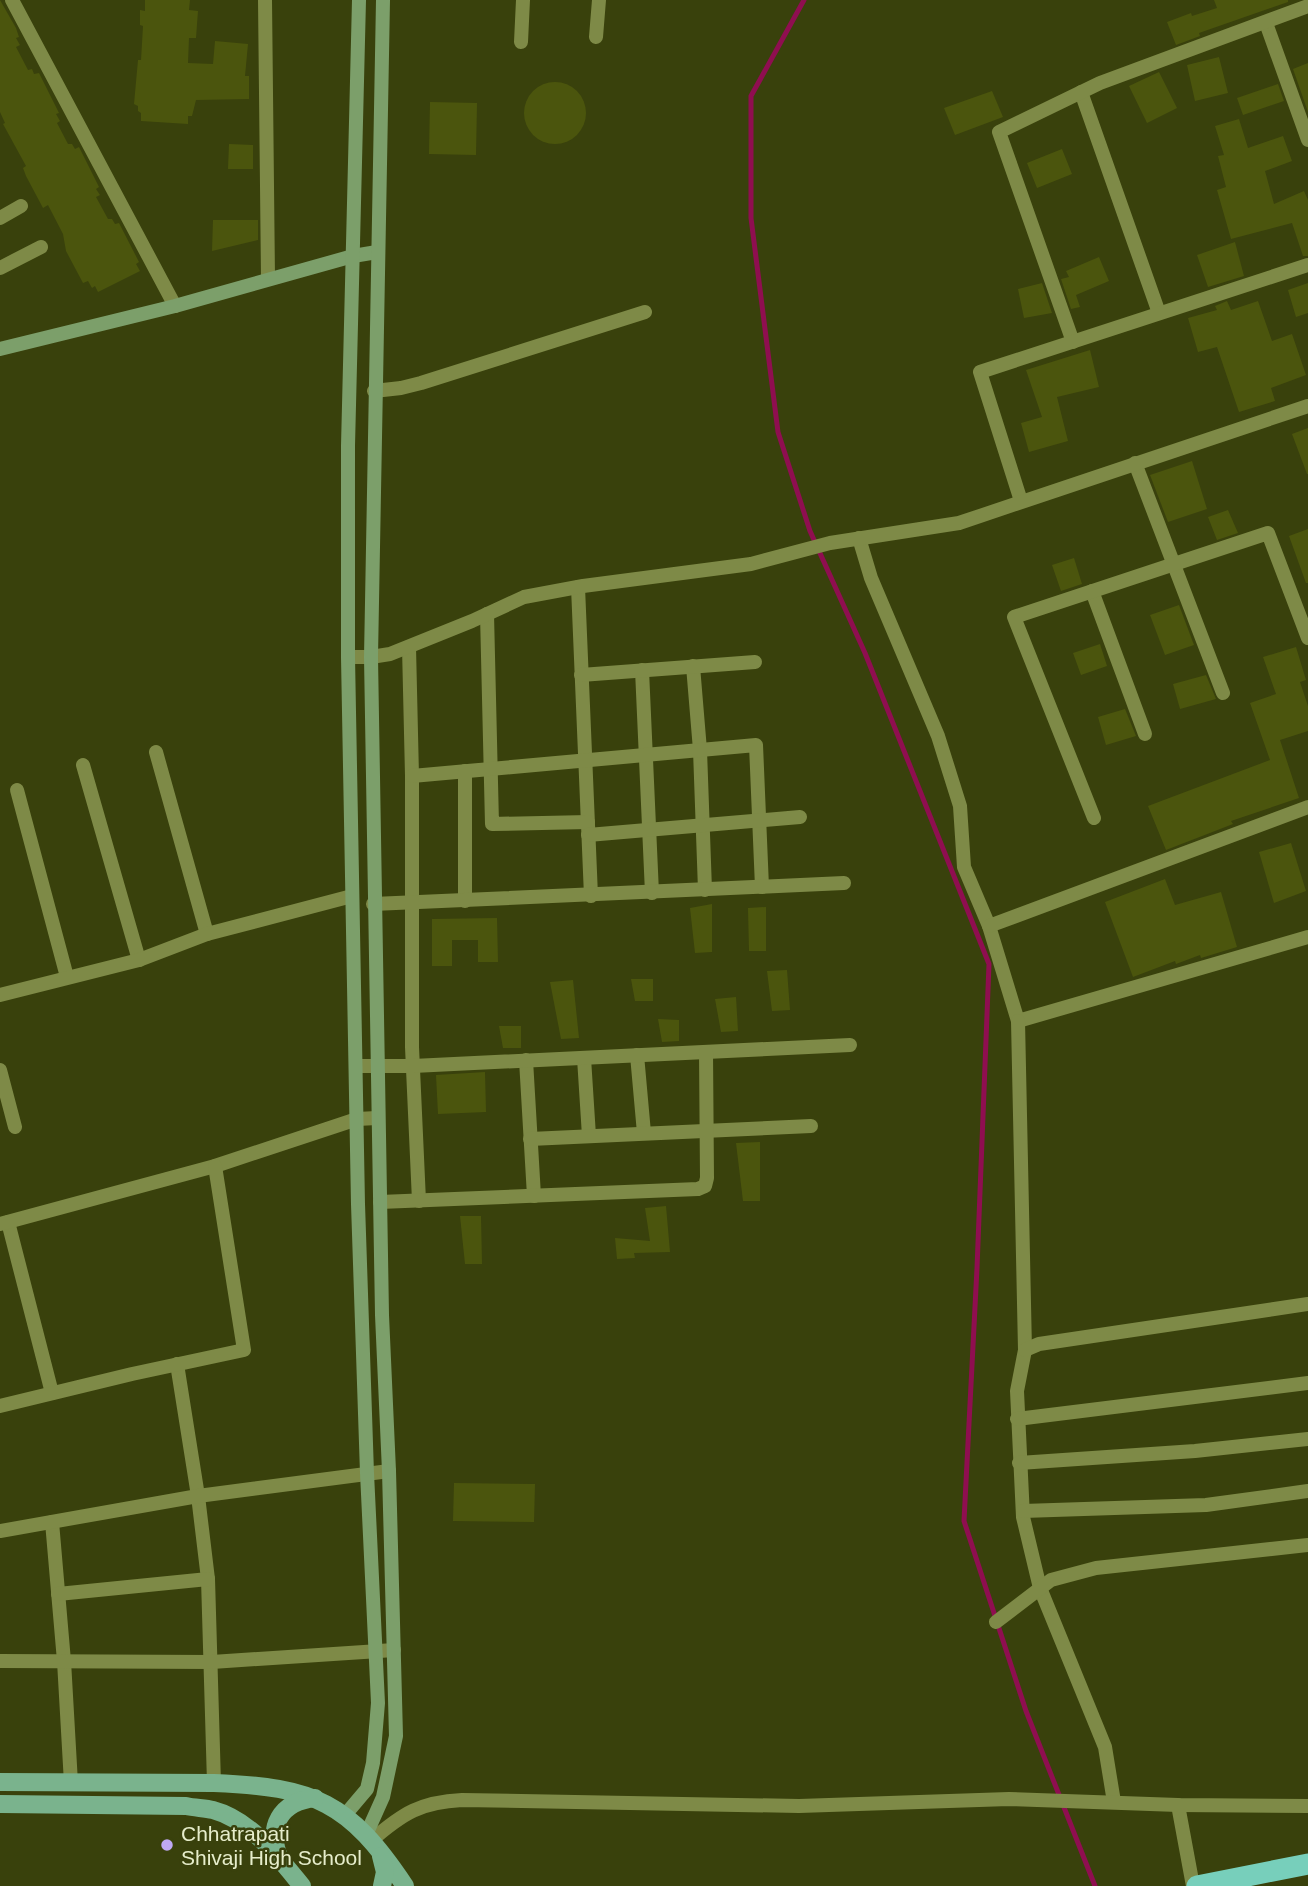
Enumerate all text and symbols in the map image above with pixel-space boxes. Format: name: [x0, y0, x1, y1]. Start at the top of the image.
place label: Chhatrapati Shivaji High School: [181, 1822, 362, 1869]
marker: Chhatrapati Shivaji High School: [159, 1837, 175, 1853]

